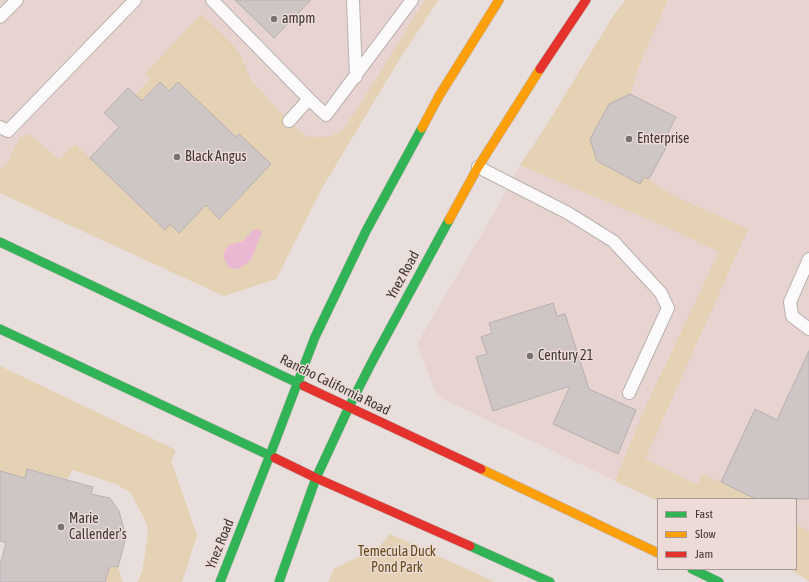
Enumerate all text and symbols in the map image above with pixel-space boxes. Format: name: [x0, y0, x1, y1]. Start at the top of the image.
place label: ampm: [282, 11, 315, 27]
marker: ampm: [269, 14, 279, 24]
place label: Enterprise: [637, 131, 689, 147]
marker: Enterprise: [624, 134, 634, 144]
place label: Black Angus: [185, 149, 246, 165]
marker: Black Angus: [172, 152, 182, 162]
street label: Ynez Road: [383, 248, 423, 302]
place label: Century 21: [538, 348, 593, 364]
street label: Rancho California Road: [277, 351, 393, 419]
marker: Century 21: [525, 351, 535, 361]
legend: [657, 498, 797, 570]
text: Fast: [695, 507, 713, 521]
place label: Marie Callender's: [69, 511, 127, 544]
street label: Ynez Road: [202, 517, 238, 571]
marker: Marie Callender's: [56, 522, 66, 532]
text: Slow: [695, 527, 716, 541]
park label: Temecula Duck Pond Park: [358, 544, 436, 576]
text: Jam: [695, 547, 713, 561]

